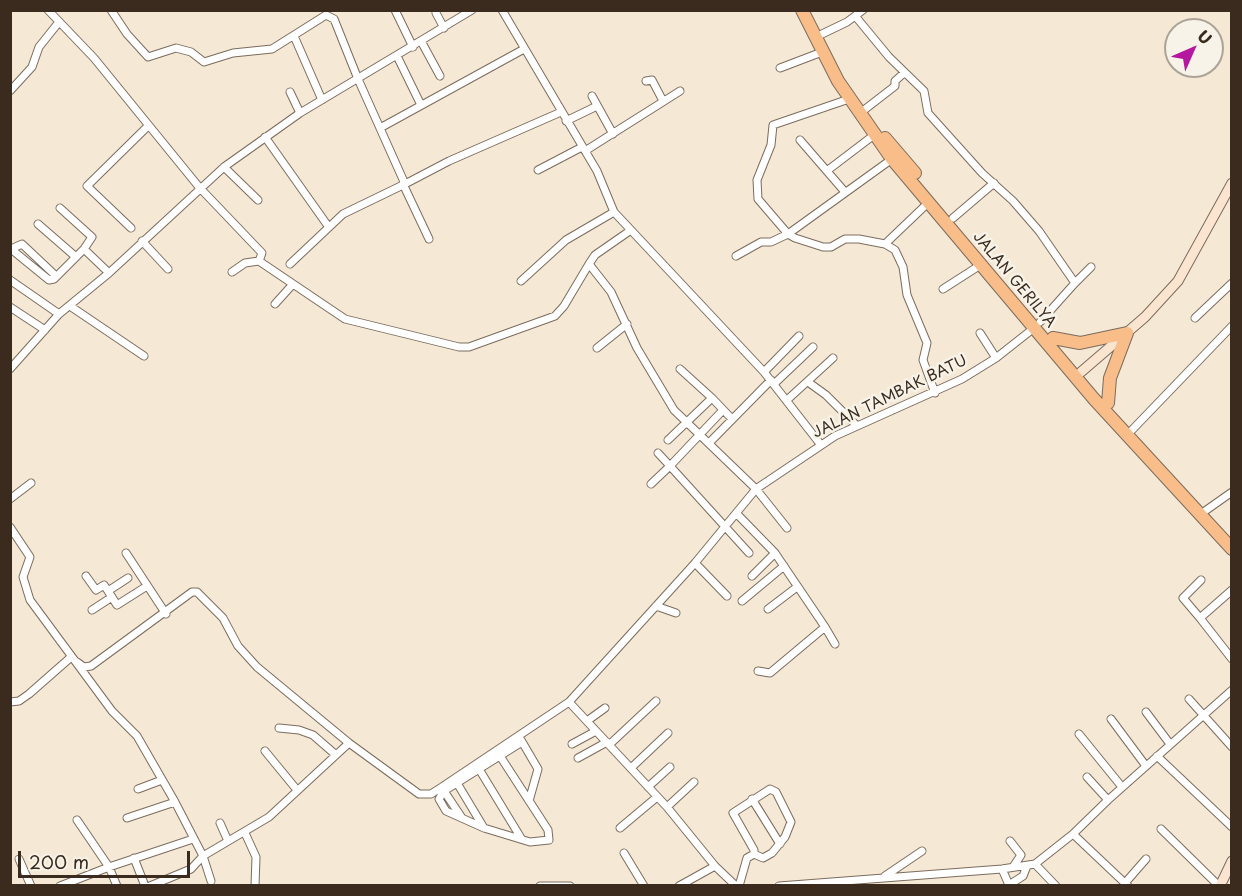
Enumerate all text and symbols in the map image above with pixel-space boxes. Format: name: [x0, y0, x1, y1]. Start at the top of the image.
north arrow: [1164, 18, 1224, 78]
text: U: [1193, 24, 1218, 49]
street label: JALAN GERILYA: [969, 228, 1059, 332]
street label: JALAN TAMBAK BATU: [810, 352, 970, 442]
scale bar: [21, 839, 194, 877]
text: 200 m: [29, 848, 89, 875]

